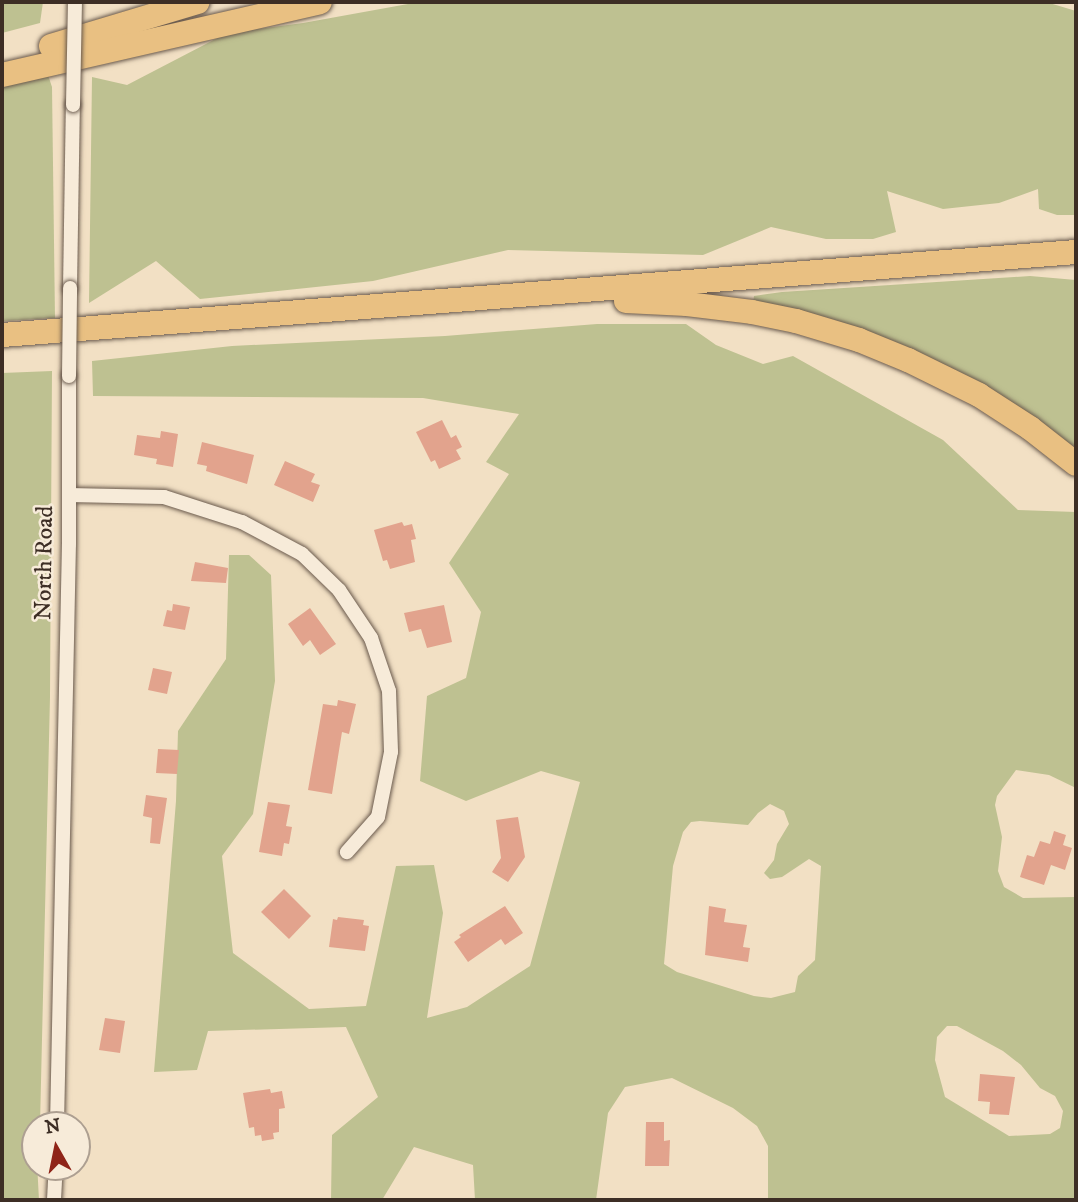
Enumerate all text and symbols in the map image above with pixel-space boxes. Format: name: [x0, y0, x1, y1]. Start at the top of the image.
street label: North Road: [30, 505, 60, 621]
north arrow: [21, 1111, 91, 1181]
text: N: [43, 1114, 62, 1139]

